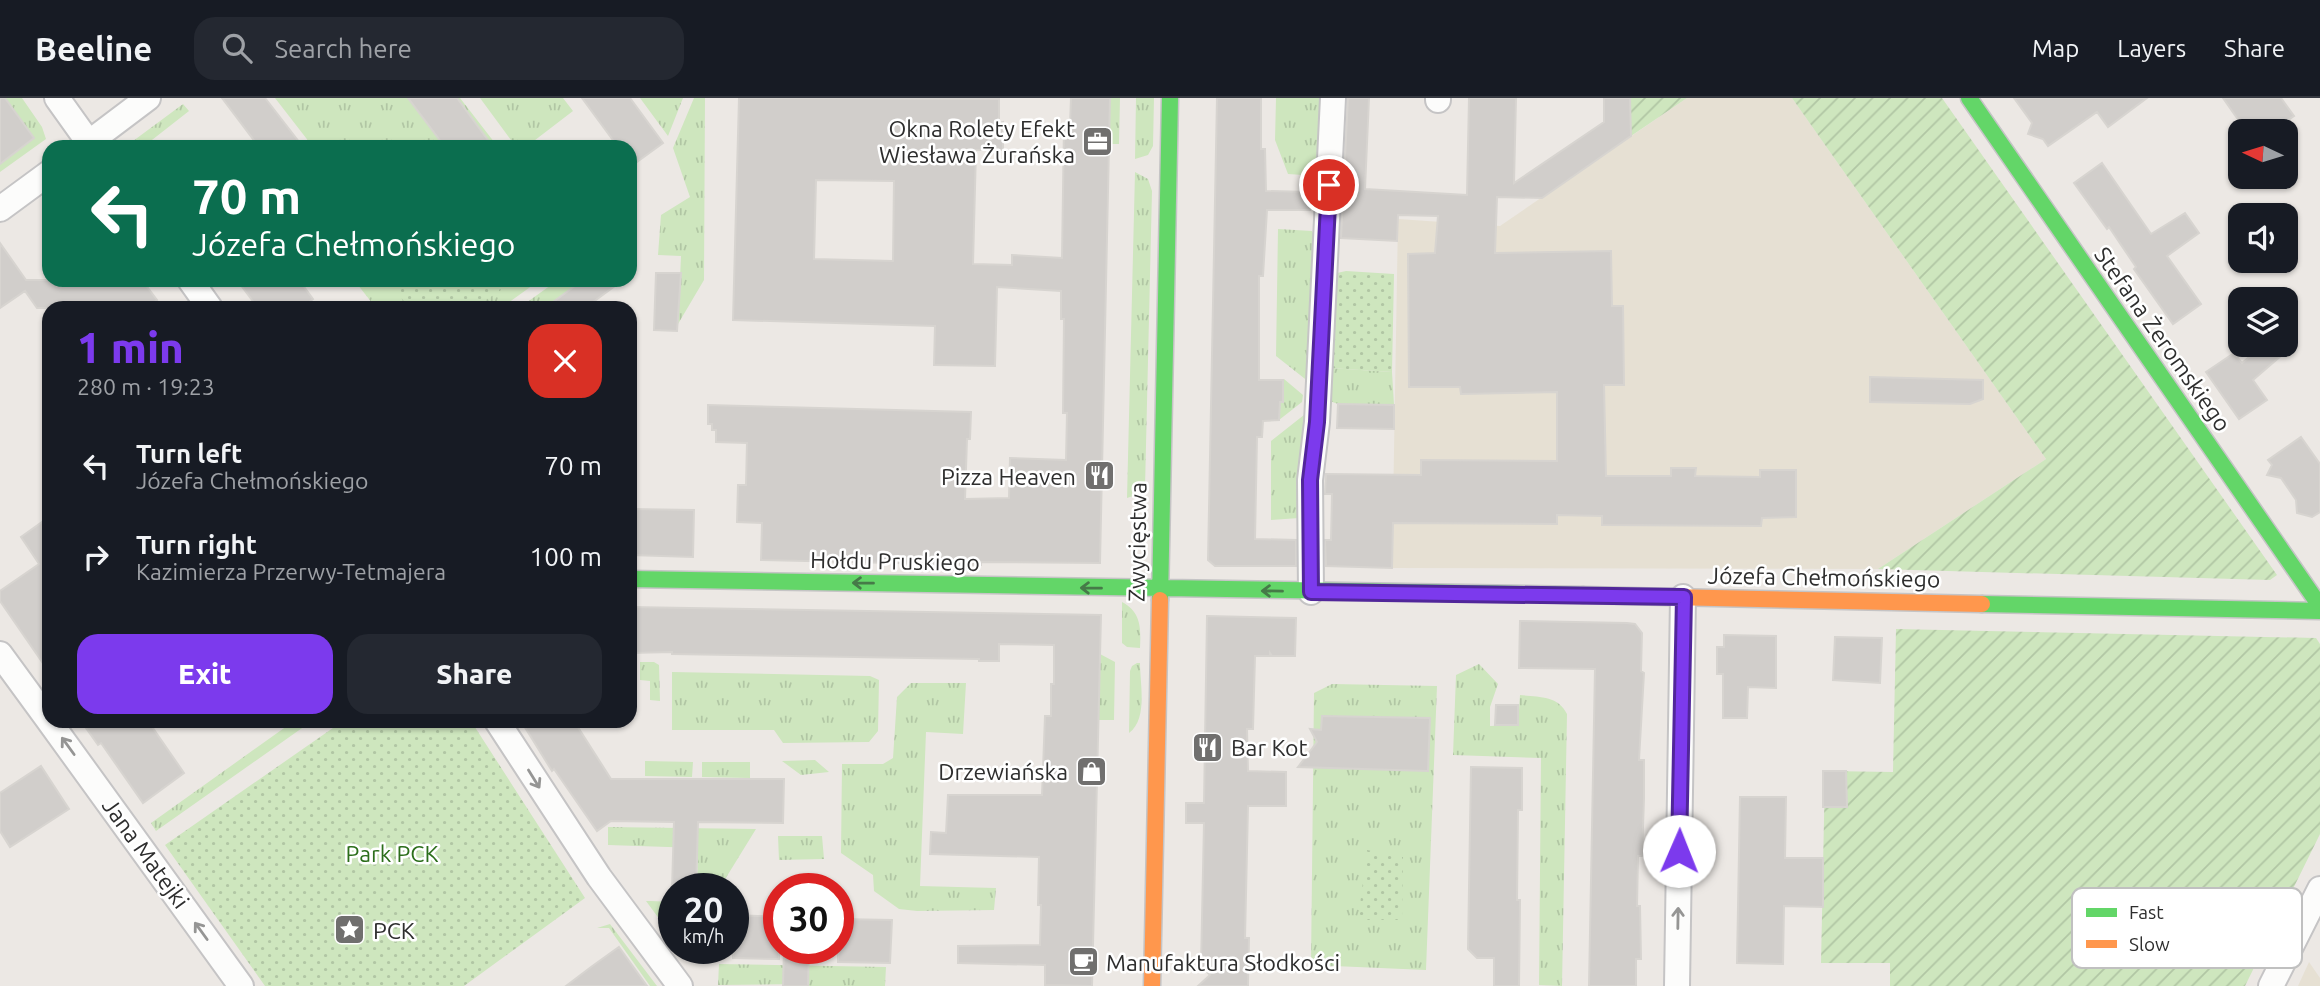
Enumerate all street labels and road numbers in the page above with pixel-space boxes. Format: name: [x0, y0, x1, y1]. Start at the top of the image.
street label: Stefana Żeromskiego: [2090, 242, 2236, 436]
street label: Zwycięstwa: [1123, 482, 1151, 602]
street label: Hołdu Pruskiego: [810, 547, 980, 575]
street label: Józefa Chełmońskiego: [1708, 562, 1940, 592]
street label: Jana Matejki: [98, 793, 194, 913]

